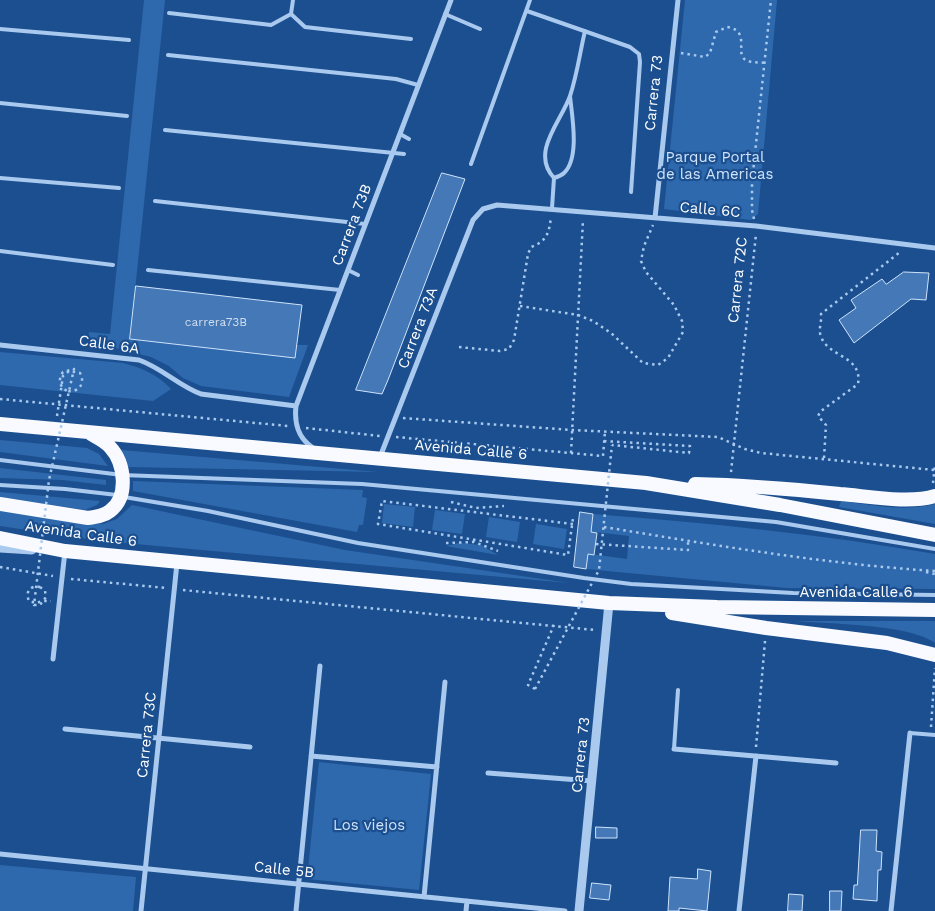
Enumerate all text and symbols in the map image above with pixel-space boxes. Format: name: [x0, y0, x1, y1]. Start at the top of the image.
street label: Carrera 73: [641, 54, 667, 132]
park label: Parque Portal de las Americas: [656, 149, 774, 184]
street label: Carrera 73B: [328, 182, 376, 268]
street label: Calle 6C: [679, 198, 741, 222]
street label: Carrera 72C: [725, 236, 751, 324]
street label: Carrera 73A: [394, 285, 442, 371]
house number: carrera73B: [185, 315, 247, 329]
street label: Calle 6A: [78, 332, 140, 358]
street label: Avenida Calle 6: [414, 436, 528, 464]
street label: Avenida Calle 6: [24, 517, 138, 551]
street label: Avenida Calle 6: [800, 584, 912, 602]
street label: Carrera 73C: [134, 691, 160, 779]
street label: Carrera 73: [568, 716, 594, 794]
park label: Los viejos: [333, 817, 405, 835]
street label: Calle 5B: [253, 858, 315, 882]

